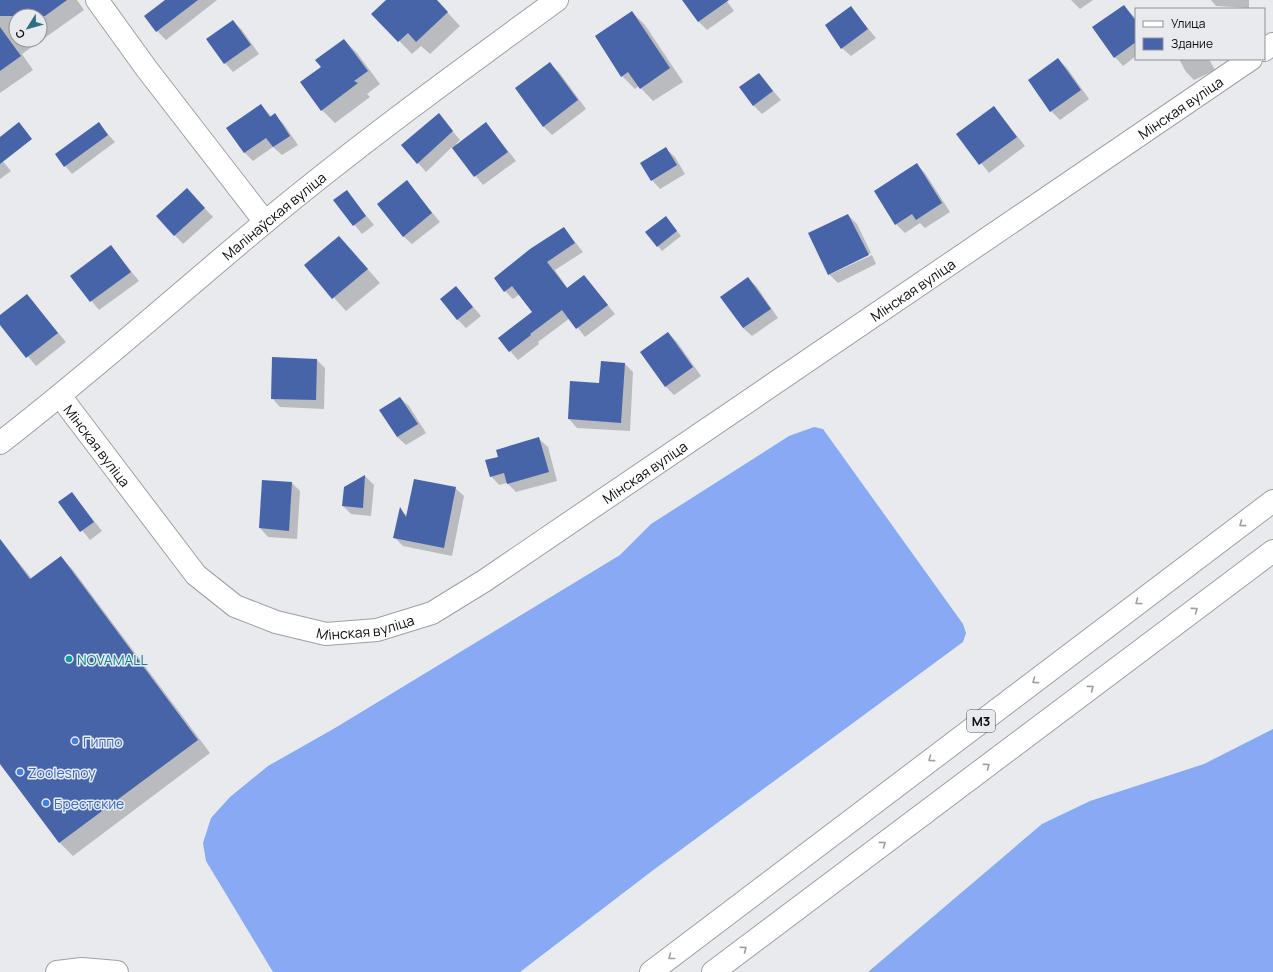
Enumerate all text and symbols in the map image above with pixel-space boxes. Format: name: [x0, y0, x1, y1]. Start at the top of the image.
north arrow: [8, 8, 48, 48]
legend: [1135, 8, 1265, 60]
text: Улица: [1171, 15, 1205, 32]
text: С: [11, 27, 28, 42]
text: Здание: [1171, 35, 1213, 52]
street label: Мінская вуліца: [1134, 72, 1226, 143]
street label: Малінаўская вуліца: [218, 167, 330, 264]
street label: Мінская вуліца: [866, 254, 959, 325]
street label: Мінская вуліца: [60, 400, 135, 490]
street label: Мінская вуліца: [598, 436, 691, 507]
one-way arrow: [1239, 519, 1246, 526]
one-way arrow: [1136, 598, 1143, 605]
one-way arrow: [1191, 608, 1198, 615]
street label: Мінская вуліца: [315, 610, 416, 644]
place label: NOVAMALL: [77, 650, 148, 669]
marker: NOVAMALL: [64, 654, 74, 664]
one-way arrow: [1032, 676, 1039, 683]
one-way arrow: [1087, 686, 1094, 693]
road number: М3: [967, 710, 995, 732]
place label: Гиппо: [83, 732, 123, 751]
marker: Гиппо: [70, 736, 80, 746]
one-way arrow: [928, 755, 935, 762]
place label: Zoolesnoy: [28, 763, 96, 782]
one-way arrow: [983, 764, 990, 771]
marker: Zoolesnoy: [15, 767, 25, 777]
place label: Брестские: [54, 794, 124, 813]
marker: Брестские: [41, 798, 51, 808]
one-way arrow: [879, 842, 886, 849]
one-way arrow: [739, 946, 746, 953]
one-way arrow: [668, 952, 675, 959]

